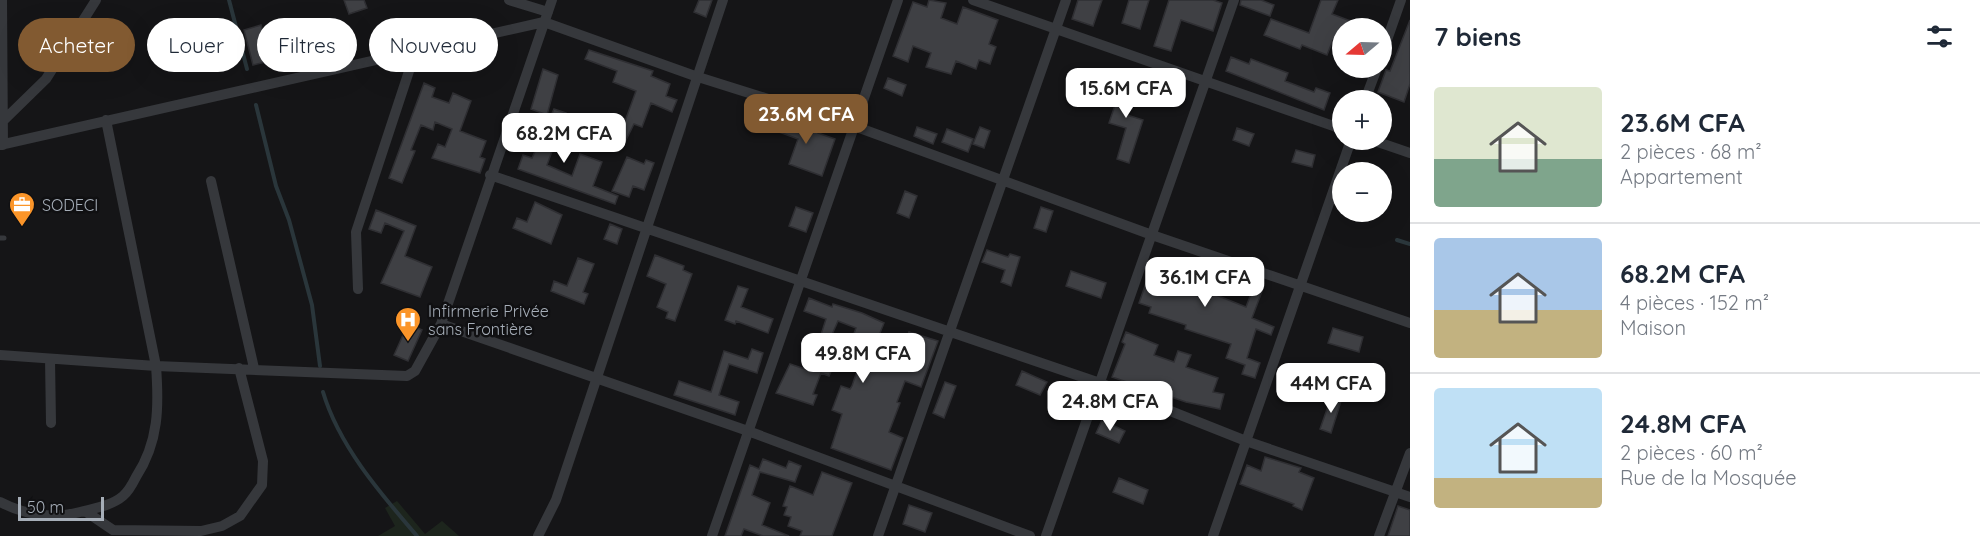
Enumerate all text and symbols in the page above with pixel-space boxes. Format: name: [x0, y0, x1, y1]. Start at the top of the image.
chip: Acheter: [18, 18, 135, 72]
chip: Louer: [147, 18, 245, 72]
chip: Filtres: [257, 18, 357, 72]
chip: Nouveau: [369, 18, 498, 72]
north arrow: [1332, 18, 1392, 78]
map controls: [1332, 18, 1392, 222]
text: 7 biens: [1434, 20, 1521, 53]
icon: filters: [1923, 20, 1956, 53]
pin: 15.6M CFA: [1057, 68, 1195, 119]
text: 15.6M CFA: [1080, 75, 1172, 100]
button: +: [1332, 90, 1392, 150]
pin: 23.6M CFA: [737, 94, 875, 145]
text: 23.6M CFA: [758, 101, 854, 126]
text: 23.6M CFA: [1620, 106, 1745, 139]
icon: home: [1482, 111, 1554, 183]
pin: 68.2M CFA: [495, 113, 633, 164]
text: 68.2M CFA: [516, 120, 612, 145]
text: 2 pièces · 68 m²: [1620, 139, 1762, 164]
button: −: [1332, 162, 1392, 222]
text: Appartement: [1620, 164, 1743, 189]
office icon: SODECI: [7, 190, 37, 228]
place label: SODECI: [42, 195, 98, 215]
pin: 36.1M CFA: [1136, 257, 1274, 308]
text: 68.2M CFA: [1620, 257, 1745, 290]
icon: home: [1482, 262, 1554, 334]
text: 36.1M CFA: [1159, 264, 1251, 289]
text: 4 pièces · 152 m²: [1620, 290, 1769, 315]
place label: Infirmerie Privée sans Frontière: [428, 301, 549, 339]
hospital icon: Infirmerie Privée sans Frontière: [393, 305, 423, 343]
text: Maison: [1620, 315, 1686, 340]
pin: 49.8M CFA: [794, 333, 932, 384]
text: 49.8M CFA: [815, 340, 911, 365]
pin: 44M CFA: [1276, 363, 1386, 414]
text: 44M CFA: [1290, 370, 1372, 395]
pin: 24.8M CFA: [1041, 381, 1179, 432]
text: 24.8M CFA: [1062, 388, 1158, 413]
text: 24.8M CFA: [1620, 407, 1746, 440]
icon: home: [1482, 412, 1554, 484]
text: 2 pièces · 60 m²: [1620, 440, 1763, 465]
text: Rue de la Mosquée: [1620, 465, 1797, 490]
scale bar: [18, 494, 104, 522]
text: 50 m: [27, 497, 64, 517]

